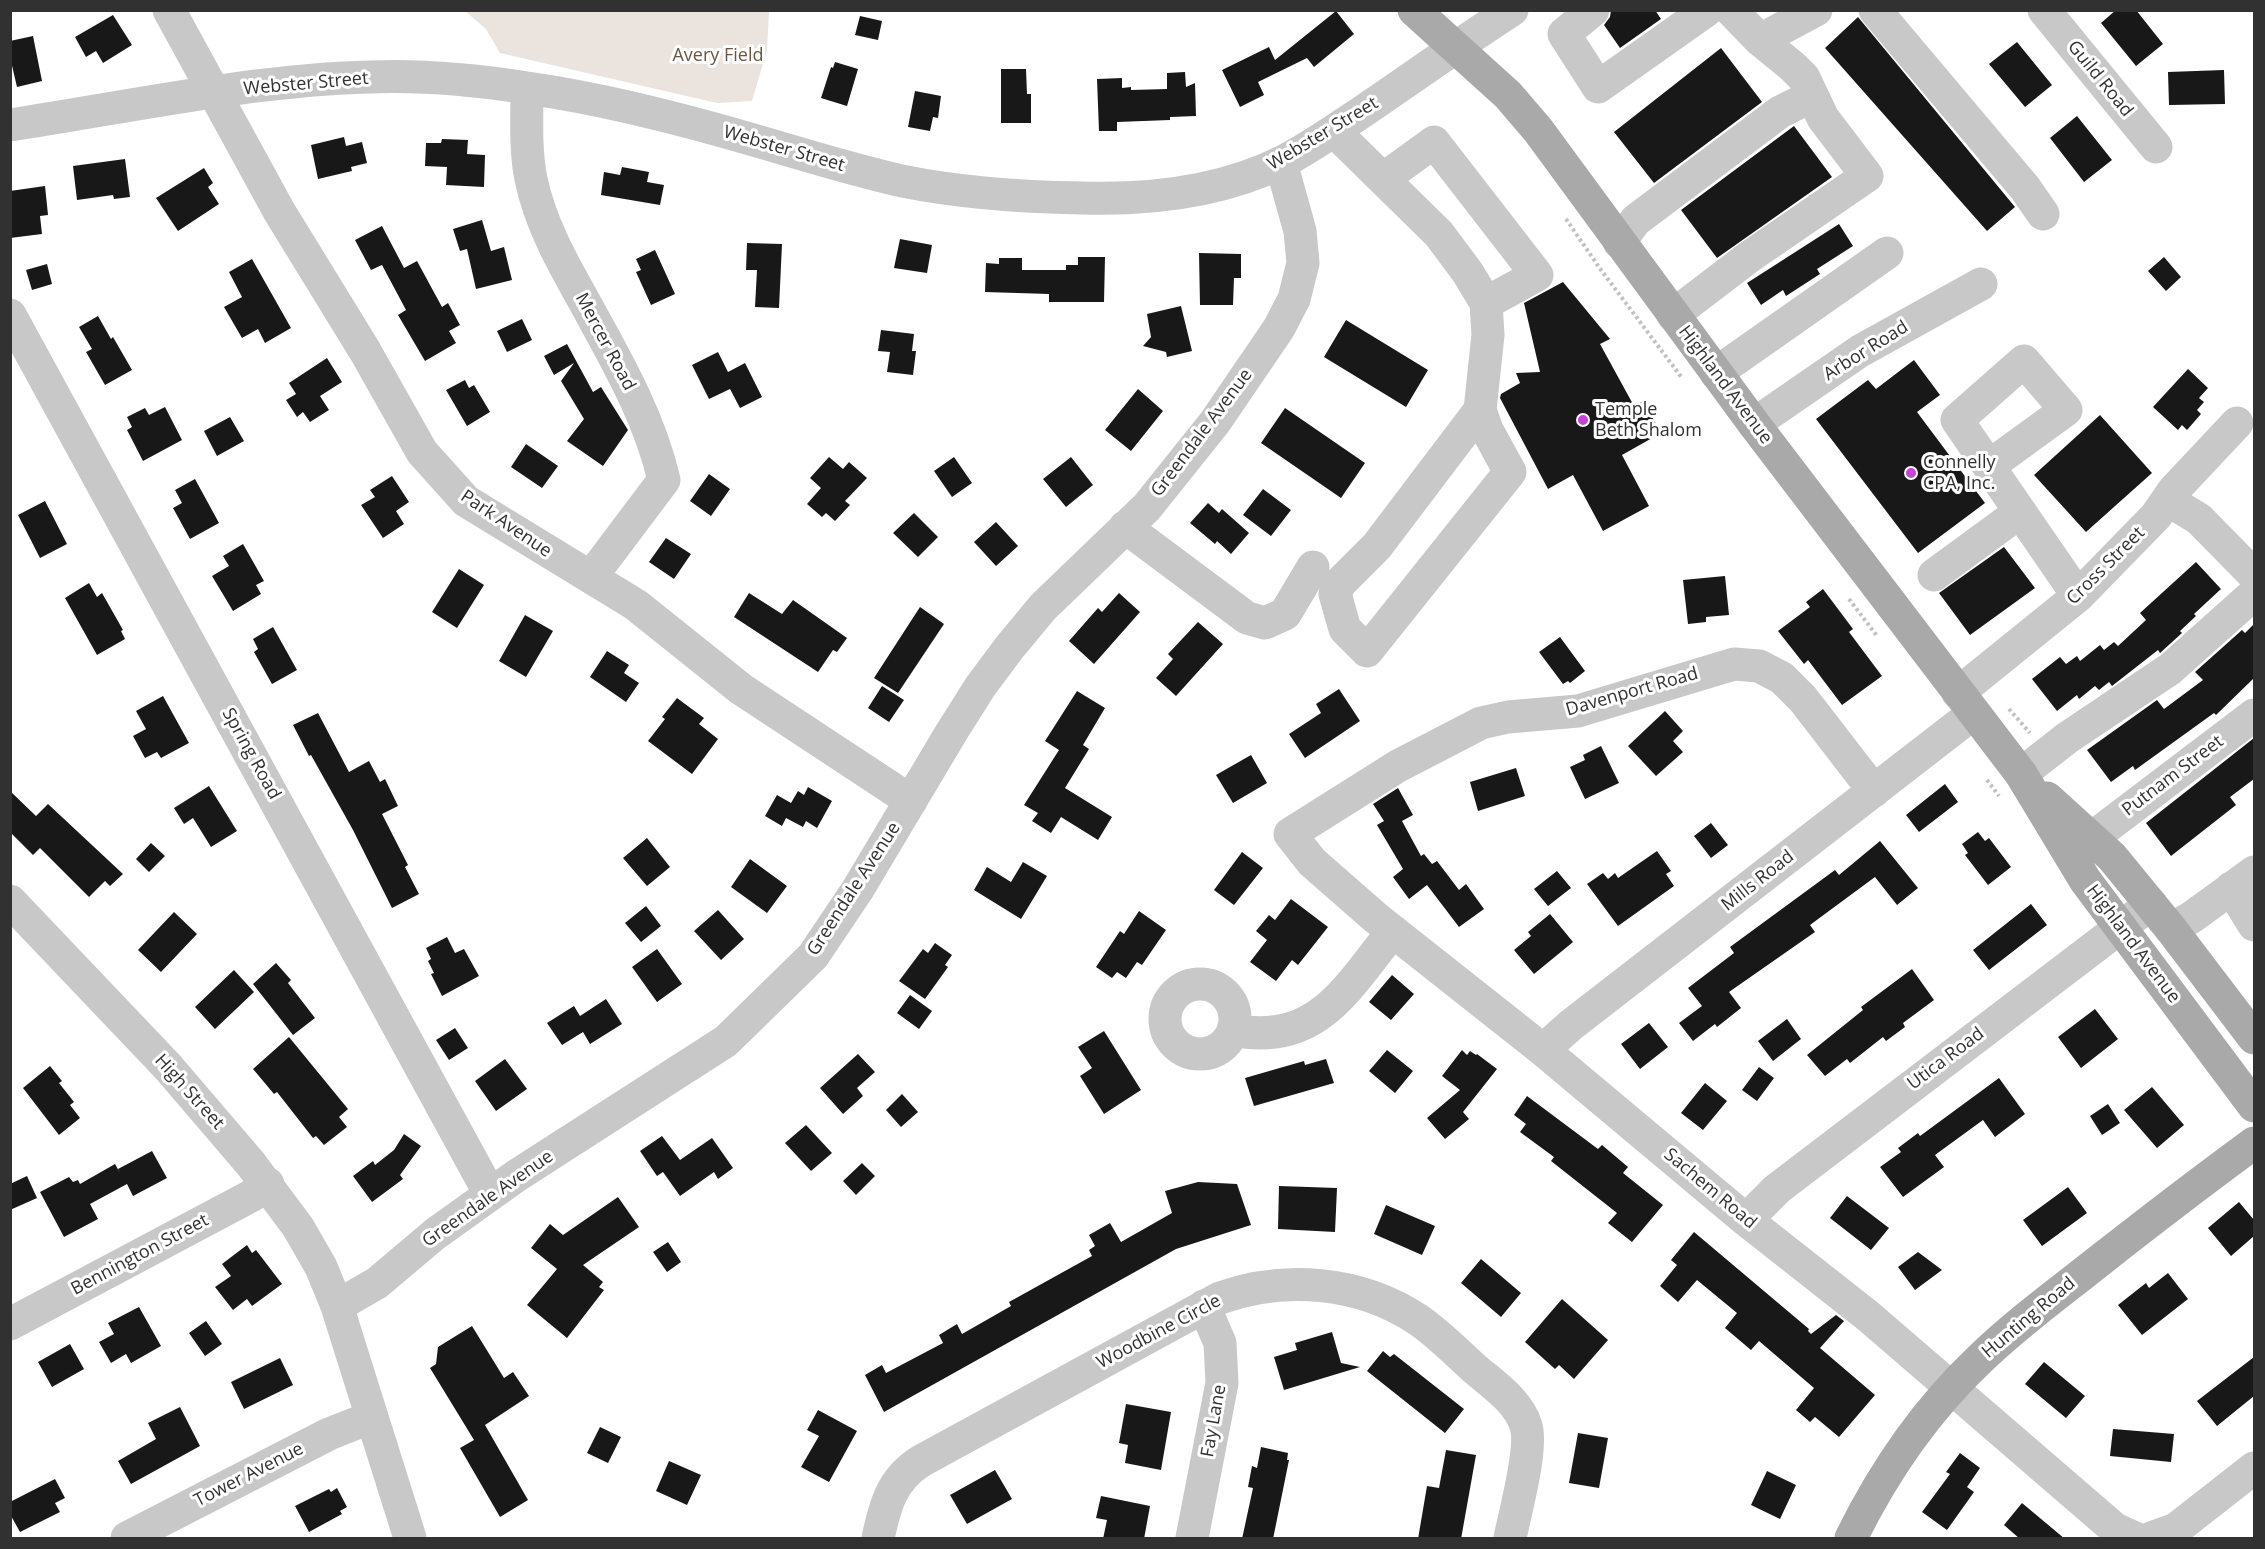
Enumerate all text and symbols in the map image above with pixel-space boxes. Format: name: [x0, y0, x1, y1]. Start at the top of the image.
street label: Guild Road: [2063, 37, 2137, 121]
park label: Avery Field: [672, 45, 764, 67]
street label: Webster Street: [243, 68, 369, 100]
street label: Webster Street: [1264, 93, 1382, 175]
street label: Webster Street: [721, 121, 847, 177]
street label: Mercer Road: [570, 290, 640, 394]
street label: Arbor Road: [1820, 317, 1912, 385]
street label: Highland Avenue: [1673, 322, 1777, 448]
street label: Greendale Avenue: [1147, 365, 1257, 501]
place label: Temple Beth Shalom: [1595, 399, 1702, 442]
marker: Temple Beth Shalom: [1576, 413, 1590, 427]
place label: Connelly CPA, Inc.: [1923, 452, 1995, 494]
marker: Connelly CPA, Inc.: [1904, 466, 1918, 480]
street label: Park Avenue: [456, 486, 556, 562]
street label: Cross Street: [2062, 522, 2150, 610]
street label: Davenport Road: [1563, 663, 1701, 721]
street label: Spring Road: [217, 704, 285, 804]
street label: Putnam Street: [2118, 731, 2228, 821]
street label: Greendale Avenue: [803, 818, 905, 960]
street label: Mills Road: [1717, 846, 1799, 916]
street label: Highland Avenue: [2081, 881, 2185, 1007]
street label: Utica Road: [1903, 1023, 1989, 1095]
street label: High Street: [150, 1050, 228, 1134]
street label: Sachem Road: [1659, 1144, 1761, 1234]
street label: Greendale Avenue: [418, 1146, 558, 1252]
street label: Bennington Street: [68, 1210, 212, 1300]
street label: Hunting Road: [1978, 1273, 2080, 1363]
street label: Woodbine Circle: [1093, 1290, 1225, 1374]
street label: Fay Lane: [1197, 1383, 1231, 1459]
street label: Tower Avenue: [191, 1438, 307, 1512]

